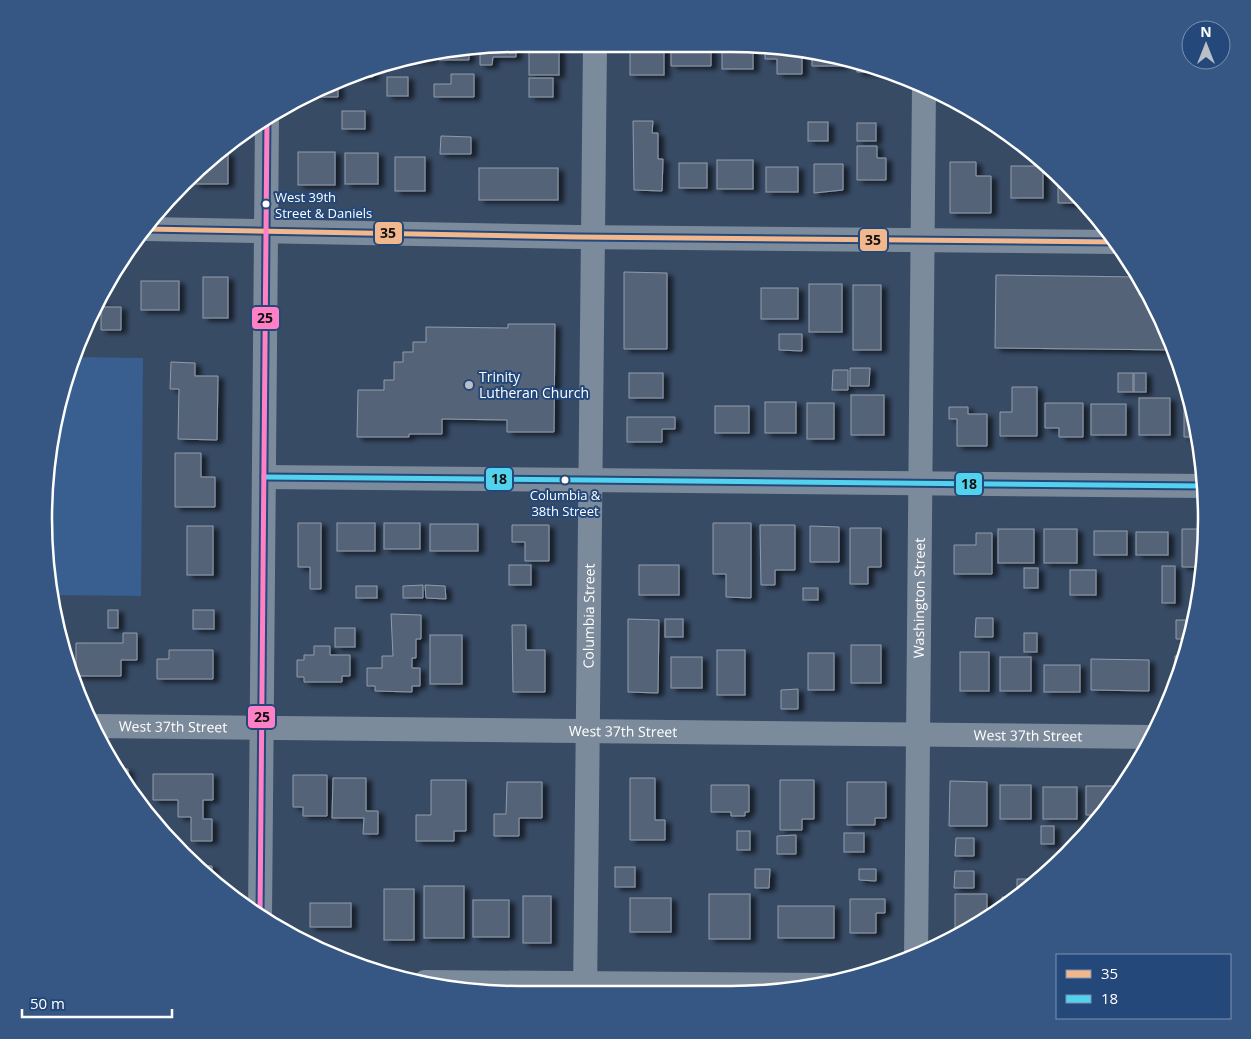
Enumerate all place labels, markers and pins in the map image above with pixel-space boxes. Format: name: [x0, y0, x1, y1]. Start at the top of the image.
place label: West 39th Street & Daniels: [275, 188, 372, 222]
marker: West 39th Street & Daniels: [261, 199, 271, 209]
place label: Trinity Lutheran Church: [479, 367, 589, 402]
marker: Trinity Lutheran Church: [463, 379, 475, 391]
marker: Columbia & 38th Street: [560, 475, 570, 485]
place label: Columbia & 38th Street: [530, 486, 601, 520]

